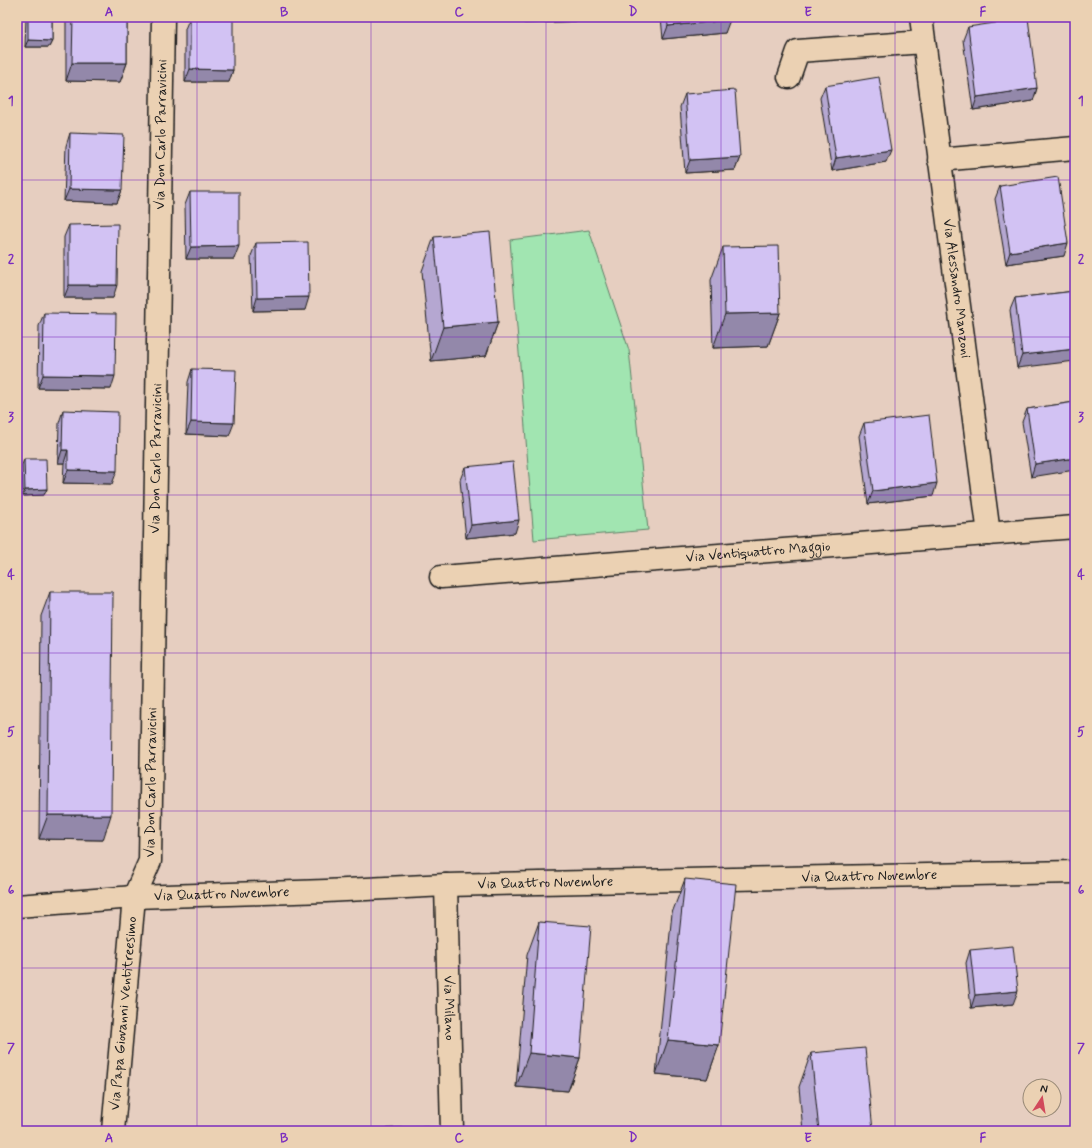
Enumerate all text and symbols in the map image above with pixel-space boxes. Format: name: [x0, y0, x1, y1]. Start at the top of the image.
text: A: [105, 4, 113, 21]
text: B: [280, 4, 289, 21]
text: C: [454, 4, 464, 21]
text: D: [629, 4, 638, 21]
text: E: [804, 4, 812, 21]
text: F: [980, 4, 987, 21]
street label: Via Don Carlo Parravicini: [151, 59, 171, 210]
text: 1: [8, 93, 14, 110]
text: 1: [1078, 93, 1084, 110]
street label: Via Alessandro Manzoni: [939, 218, 975, 359]
text: 2: [8, 251, 15, 268]
text: 2: [1078, 251, 1085, 268]
street label: Via Don Carlo Parravicini: [146, 383, 166, 534]
text: 3: [8, 409, 14, 426]
text: 3: [1078, 409, 1084, 426]
street label: Via Ventiquattro Maggio: [685, 537, 831, 567]
text: 4: [7, 567, 15, 584]
text: 4: [1077, 567, 1085, 584]
street label: Via Don Carlo Parravicini: [141, 707, 161, 858]
text: 5: [7, 724, 15, 741]
text: 5: [1077, 724, 1085, 741]
street label: Via Quattro Novembre: [801, 866, 937, 887]
street label: Via Quattro Novembre: [477, 873, 613, 893]
text: 6: [8, 882, 15, 899]
text: 6: [1078, 882, 1085, 899]
street label: Via Quattro Novembre: [154, 883, 290, 905]
street label: Via Papa Giovanni Ventitreesimo: [106, 916, 141, 1111]
street label: Via Milano: [439, 975, 459, 1041]
text: 7: [7, 1040, 15, 1057]
text: 7: [1077, 1040, 1085, 1057]
north arrow: [1022, 1078, 1062, 1118]
text: N: [1039, 1082, 1049, 1097]
text: A: [105, 1130, 113, 1147]
text: B: [280, 1130, 289, 1147]
text: C: [454, 1130, 464, 1147]
text: D: [629, 1130, 638, 1147]
text: E: [804, 1130, 812, 1147]
text: F: [980, 1130, 987, 1147]

